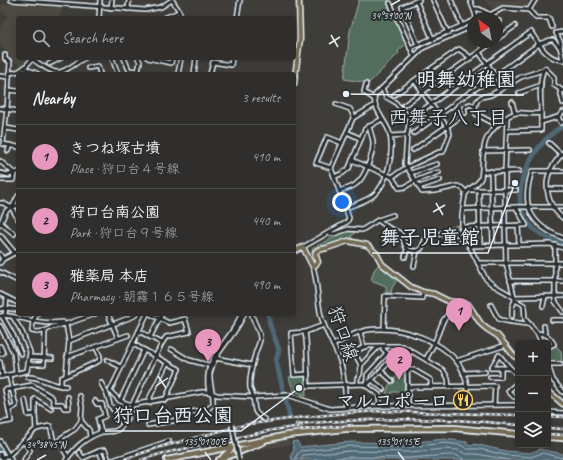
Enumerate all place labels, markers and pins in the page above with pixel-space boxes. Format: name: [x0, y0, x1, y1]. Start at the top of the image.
callout: 明舞幼稚園: [408, 63, 524, 95]
callout: 舞子児童館: [372, 221, 488, 253]
pin: 1: [446, 298, 472, 331]
pin: 3: [195, 329, 221, 362]
pin: 2: [386, 347, 412, 380]
place label: マルコポーロ: [336, 389, 449, 413]
restaurant icon: マルコポーロ: [452, 389, 474, 411]
callout: 狩口台西公園: [105, 399, 241, 431]

